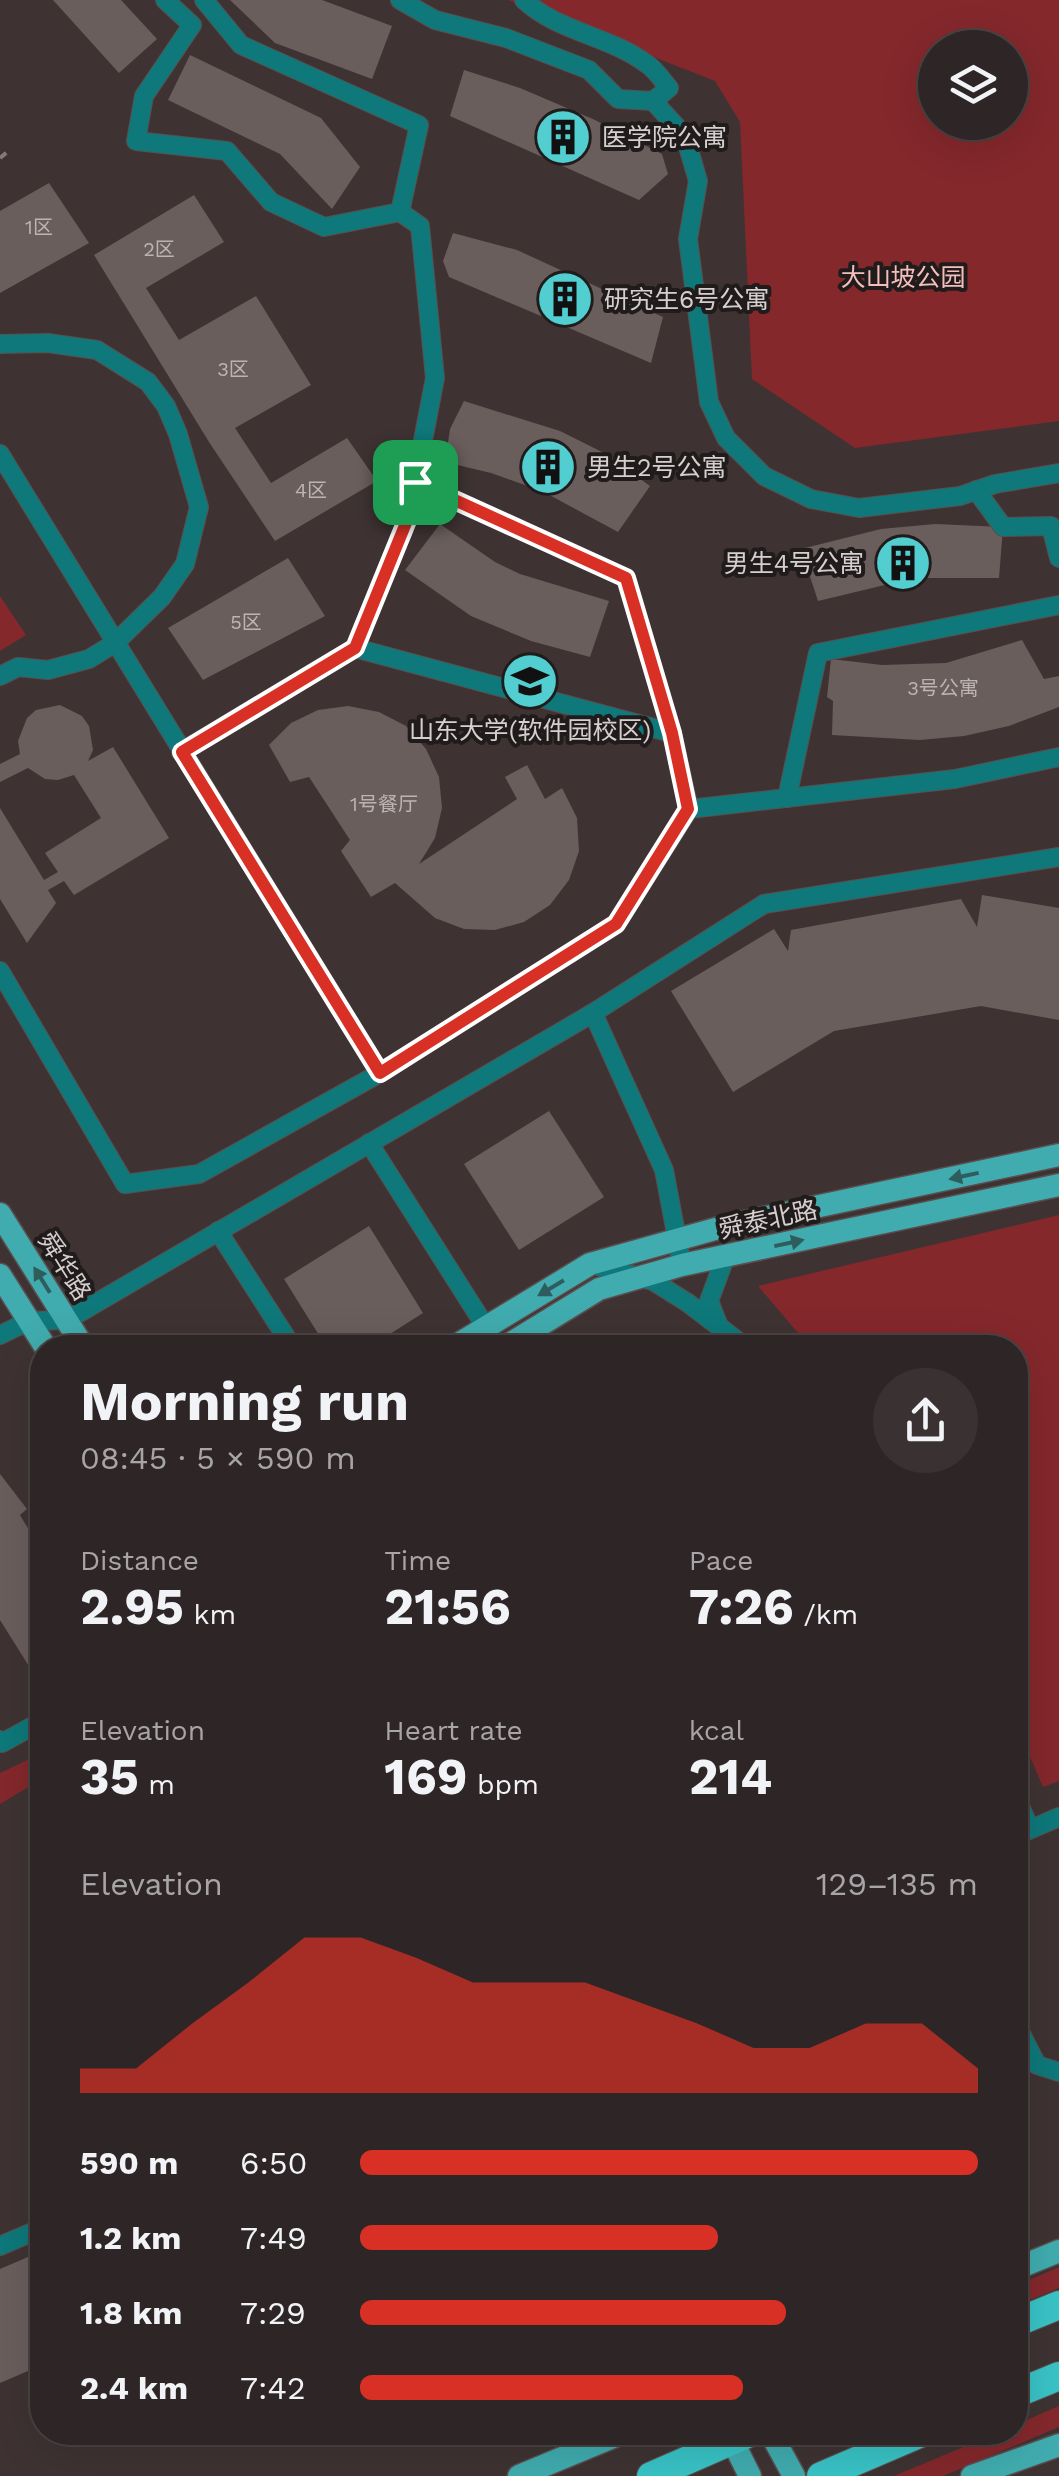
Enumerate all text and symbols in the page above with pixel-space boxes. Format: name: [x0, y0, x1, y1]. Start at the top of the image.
map controls: [918, 30, 1028, 140]
button: layers: [918, 30, 1028, 140]
building icon: 医学院公寓: [533, 107, 593, 167]
place label: 医学院公寓: [602, 123, 727, 152]
house number: 1区: [25, 215, 53, 239]
house number: 2区: [143, 237, 175, 261]
park label: 大山坡公园: [840, 263, 966, 292]
building icon: 研究生6号公寓: [535, 269, 595, 329]
place label: 研究生6号公寓: [604, 285, 769, 314]
house number: 3区: [217, 357, 249, 381]
building icon: 男生2号公寓: [518, 437, 578, 497]
pin: [373, 440, 458, 525]
place label: 男生2号公寓: [587, 453, 727, 482]
icon: arrive: [388, 455, 443, 510]
house number: 4区: [295, 478, 327, 502]
building icon: 男生4号公寓: [873, 533, 933, 593]
place label: 男生4号公寓: [724, 549, 864, 578]
house number: 5区: [230, 610, 262, 634]
school or university icon: 山东大学(软件园校区): [500, 651, 560, 711]
house number: 3号公寓: [907, 676, 979, 700]
place label: 山东大学(软件园校区): [409, 716, 651, 745]
house number: 1号餐厅: [350, 792, 418, 816]
one-way arrow: [948, 1168, 979, 1184]
street label: 舜泰北路: [716, 1195, 820, 1244]
street label: 舜华路: [32, 1227, 97, 1306]
one-way arrow: [773, 1234, 804, 1250]
one-way arrow: [33, 1267, 52, 1294]
one-way arrow: [537, 1279, 565, 1296]
button: share: [873, 1368, 978, 1473]
text: Morning run: [80, 1369, 409, 1433]
text: 08:45 · 5 × 590 m: [80, 1439, 356, 1477]
text: Distance: [80, 1544, 199, 1577]
text: Time: [384, 1544, 451, 1577]
text: Pace: [689, 1544, 753, 1577]
text: 2.95: [80, 1577, 184, 1636]
text: 21:56: [384, 1577, 511, 1636]
text: 7:26: [689, 1577, 794, 1636]
text: km: [184, 1598, 236, 1631]
text: /km: [794, 1598, 858, 1631]
text: Elevation: [80, 1714, 205, 1747]
text: Heart rate: [384, 1714, 523, 1747]
text: kcal: [689, 1714, 744, 1747]
text: 35: [80, 1747, 139, 1806]
text: 169: [384, 1747, 467, 1806]
text: 214: [689, 1747, 772, 1806]
text: m: [139, 1768, 175, 1801]
text: bpm: [467, 1768, 539, 1801]
text: Elevation: [80, 1865, 223, 1903]
text: 129–135 m: [816, 1865, 978, 1903]
text: 590 m: [80, 2144, 178, 2182]
text: 6:50: [240, 2144, 307, 2182]
text: 1.2 km: [80, 2219, 181, 2257]
text: 7:49: [240, 2219, 307, 2257]
text: 1.8 km: [80, 2294, 182, 2332]
text: 7:29: [240, 2294, 306, 2332]
text: 2.4 km: [80, 2369, 188, 2407]
text: 7:42: [240, 2369, 306, 2407]

